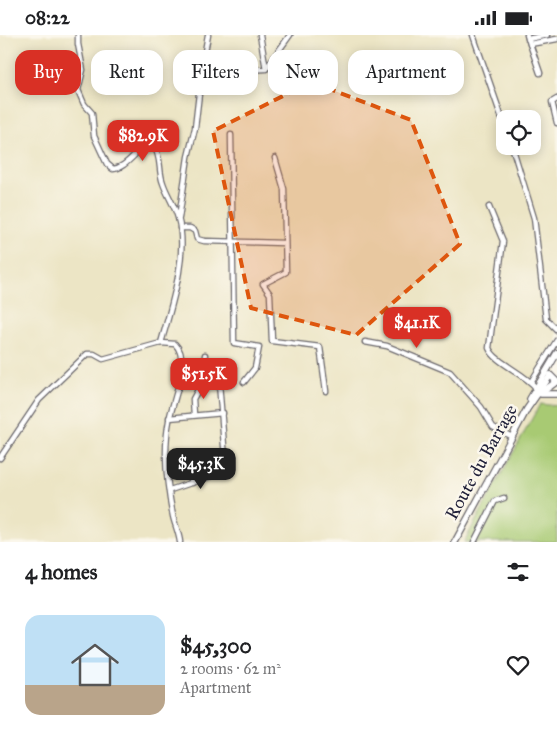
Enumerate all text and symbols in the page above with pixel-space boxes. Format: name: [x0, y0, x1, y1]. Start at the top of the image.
text: 08:22: [25, 6, 70, 29]
chip: Buy: [15, 50, 81, 95]
chip: Rent: [91, 50, 163, 95]
chip: Filters: [173, 50, 258, 95]
chip: New: [268, 50, 338, 95]
chip: Apartment: [348, 50, 464, 95]
map controls: [496, 110, 541, 155]
button: locate: [496, 110, 541, 155]
pin: $82.9K: [102, 119, 184, 162]
text: $82.9K: [118, 126, 168, 145]
pin: $41.1K: [376, 307, 458, 349]
text: $41.1K: [394, 313, 440, 332]
pin: $51.5K: [163, 357, 245, 400]
text: $51.5K: [181, 364, 227, 383]
street label: Route du Barrage: [440, 401, 523, 524]
pin: $45.3K: [160, 447, 242, 490]
text: $45.3K: [178, 454, 224, 473]
icon: filters: [504, 558, 532, 586]
text: 4 homes: [25, 559, 97, 585]
text: $45,300: [180, 633, 252, 659]
icon: home: [65, 635, 125, 695]
icon: heart: [504, 651, 532, 679]
text: 2 rooms · 62 m²: [180, 659, 281, 678]
text: Apartment: [180, 678, 252, 697]

